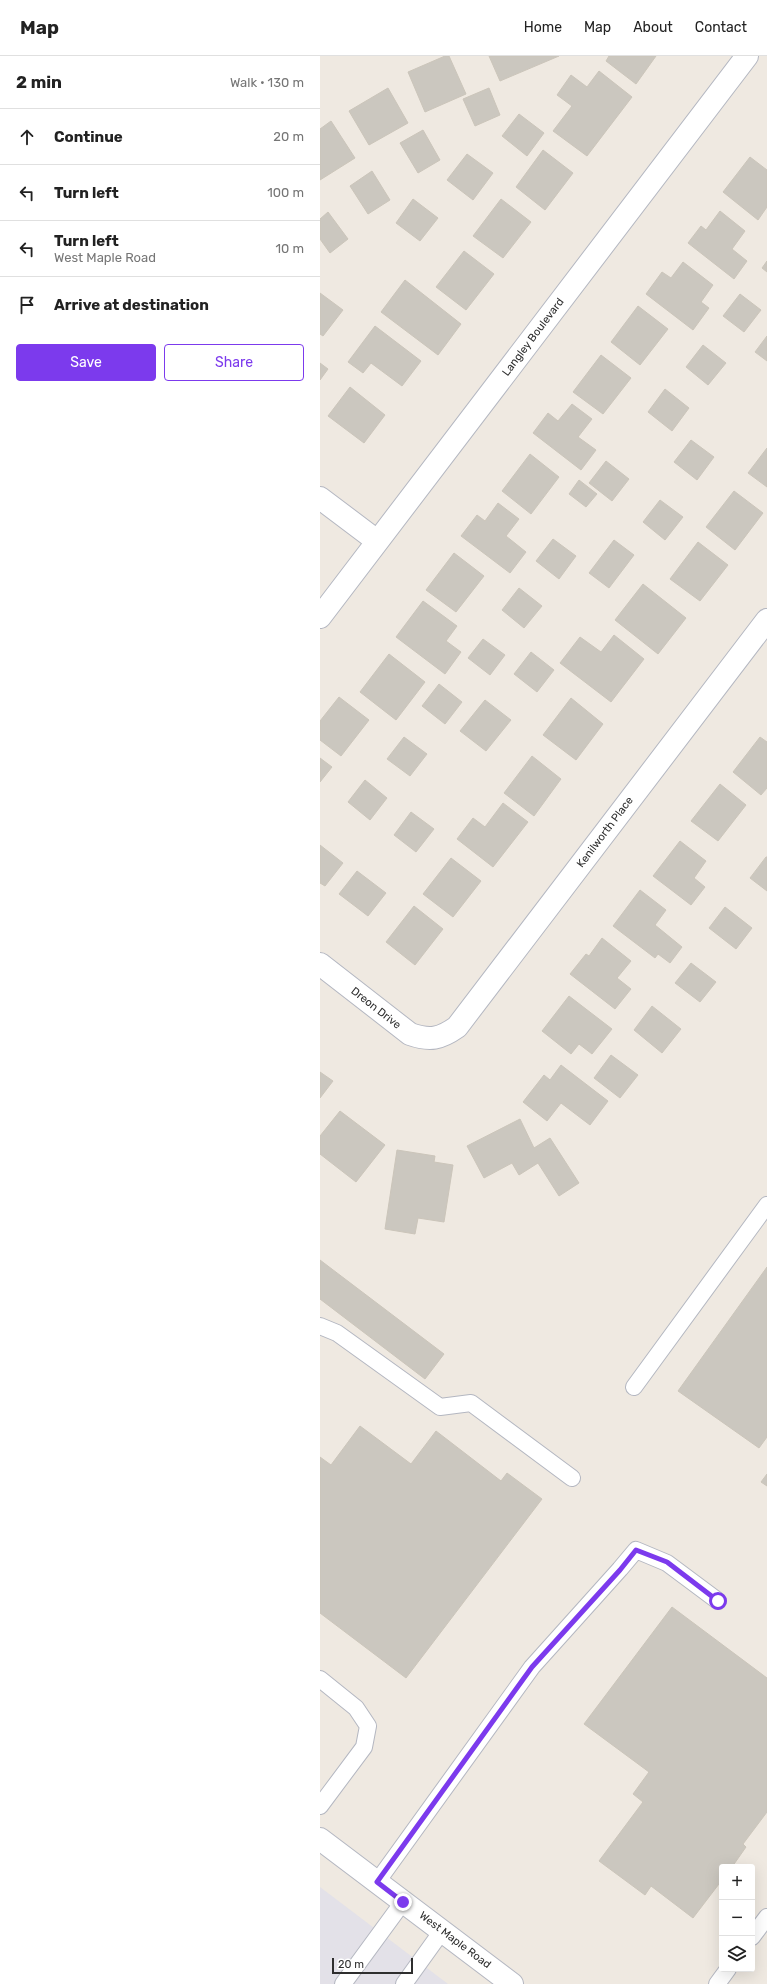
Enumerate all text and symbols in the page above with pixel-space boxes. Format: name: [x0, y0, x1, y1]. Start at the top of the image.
text: Map: [20, 16, 59, 39]
text: Home: [524, 19, 562, 36]
text: Map: [584, 19, 611, 36]
text: About: [633, 19, 673, 36]
text: Contact: [695, 19, 747, 36]
text: 2 min: [16, 72, 62, 92]
text: Walk · 130 m: [230, 75, 304, 90]
icon: ahead: [16, 126, 38, 148]
text: Continue: [54, 128, 123, 146]
text: 20 m: [273, 129, 304, 144]
icon: left: [16, 182, 38, 204]
text: Turn left: [54, 184, 119, 202]
text: 100 m: [267, 185, 304, 200]
text: Turn left: [54, 232, 119, 250]
icon: left: [16, 238, 38, 260]
text: 10 m: [275, 241, 304, 256]
text: West Maple Road: [54, 250, 156, 265]
icon: arrive: [16, 294, 38, 316]
text: Arrive at destination: [54, 296, 209, 314]
street label: Langley Boulevard: [500, 296, 566, 378]
button: Save: [16, 344, 156, 381]
button: Share: [164, 344, 304, 381]
street label: Kenilworth Place: [574, 794, 636, 870]
street label: Dreon Drive: [348, 984, 404, 1032]
route start: [709, 1592, 727, 1610]
map controls: [719, 1864, 755, 1972]
button: +: [719, 1864, 755, 1900]
route end: [394, 1893, 412, 1911]
button: −: [719, 1900, 755, 1936]
street label: West Maple Road: [417, 1909, 493, 1971]
button: layers: [719, 1936, 755, 1972]
scale bar: [332, 1956, 413, 1975]
text: 20 m: [338, 1958, 364, 1971]

